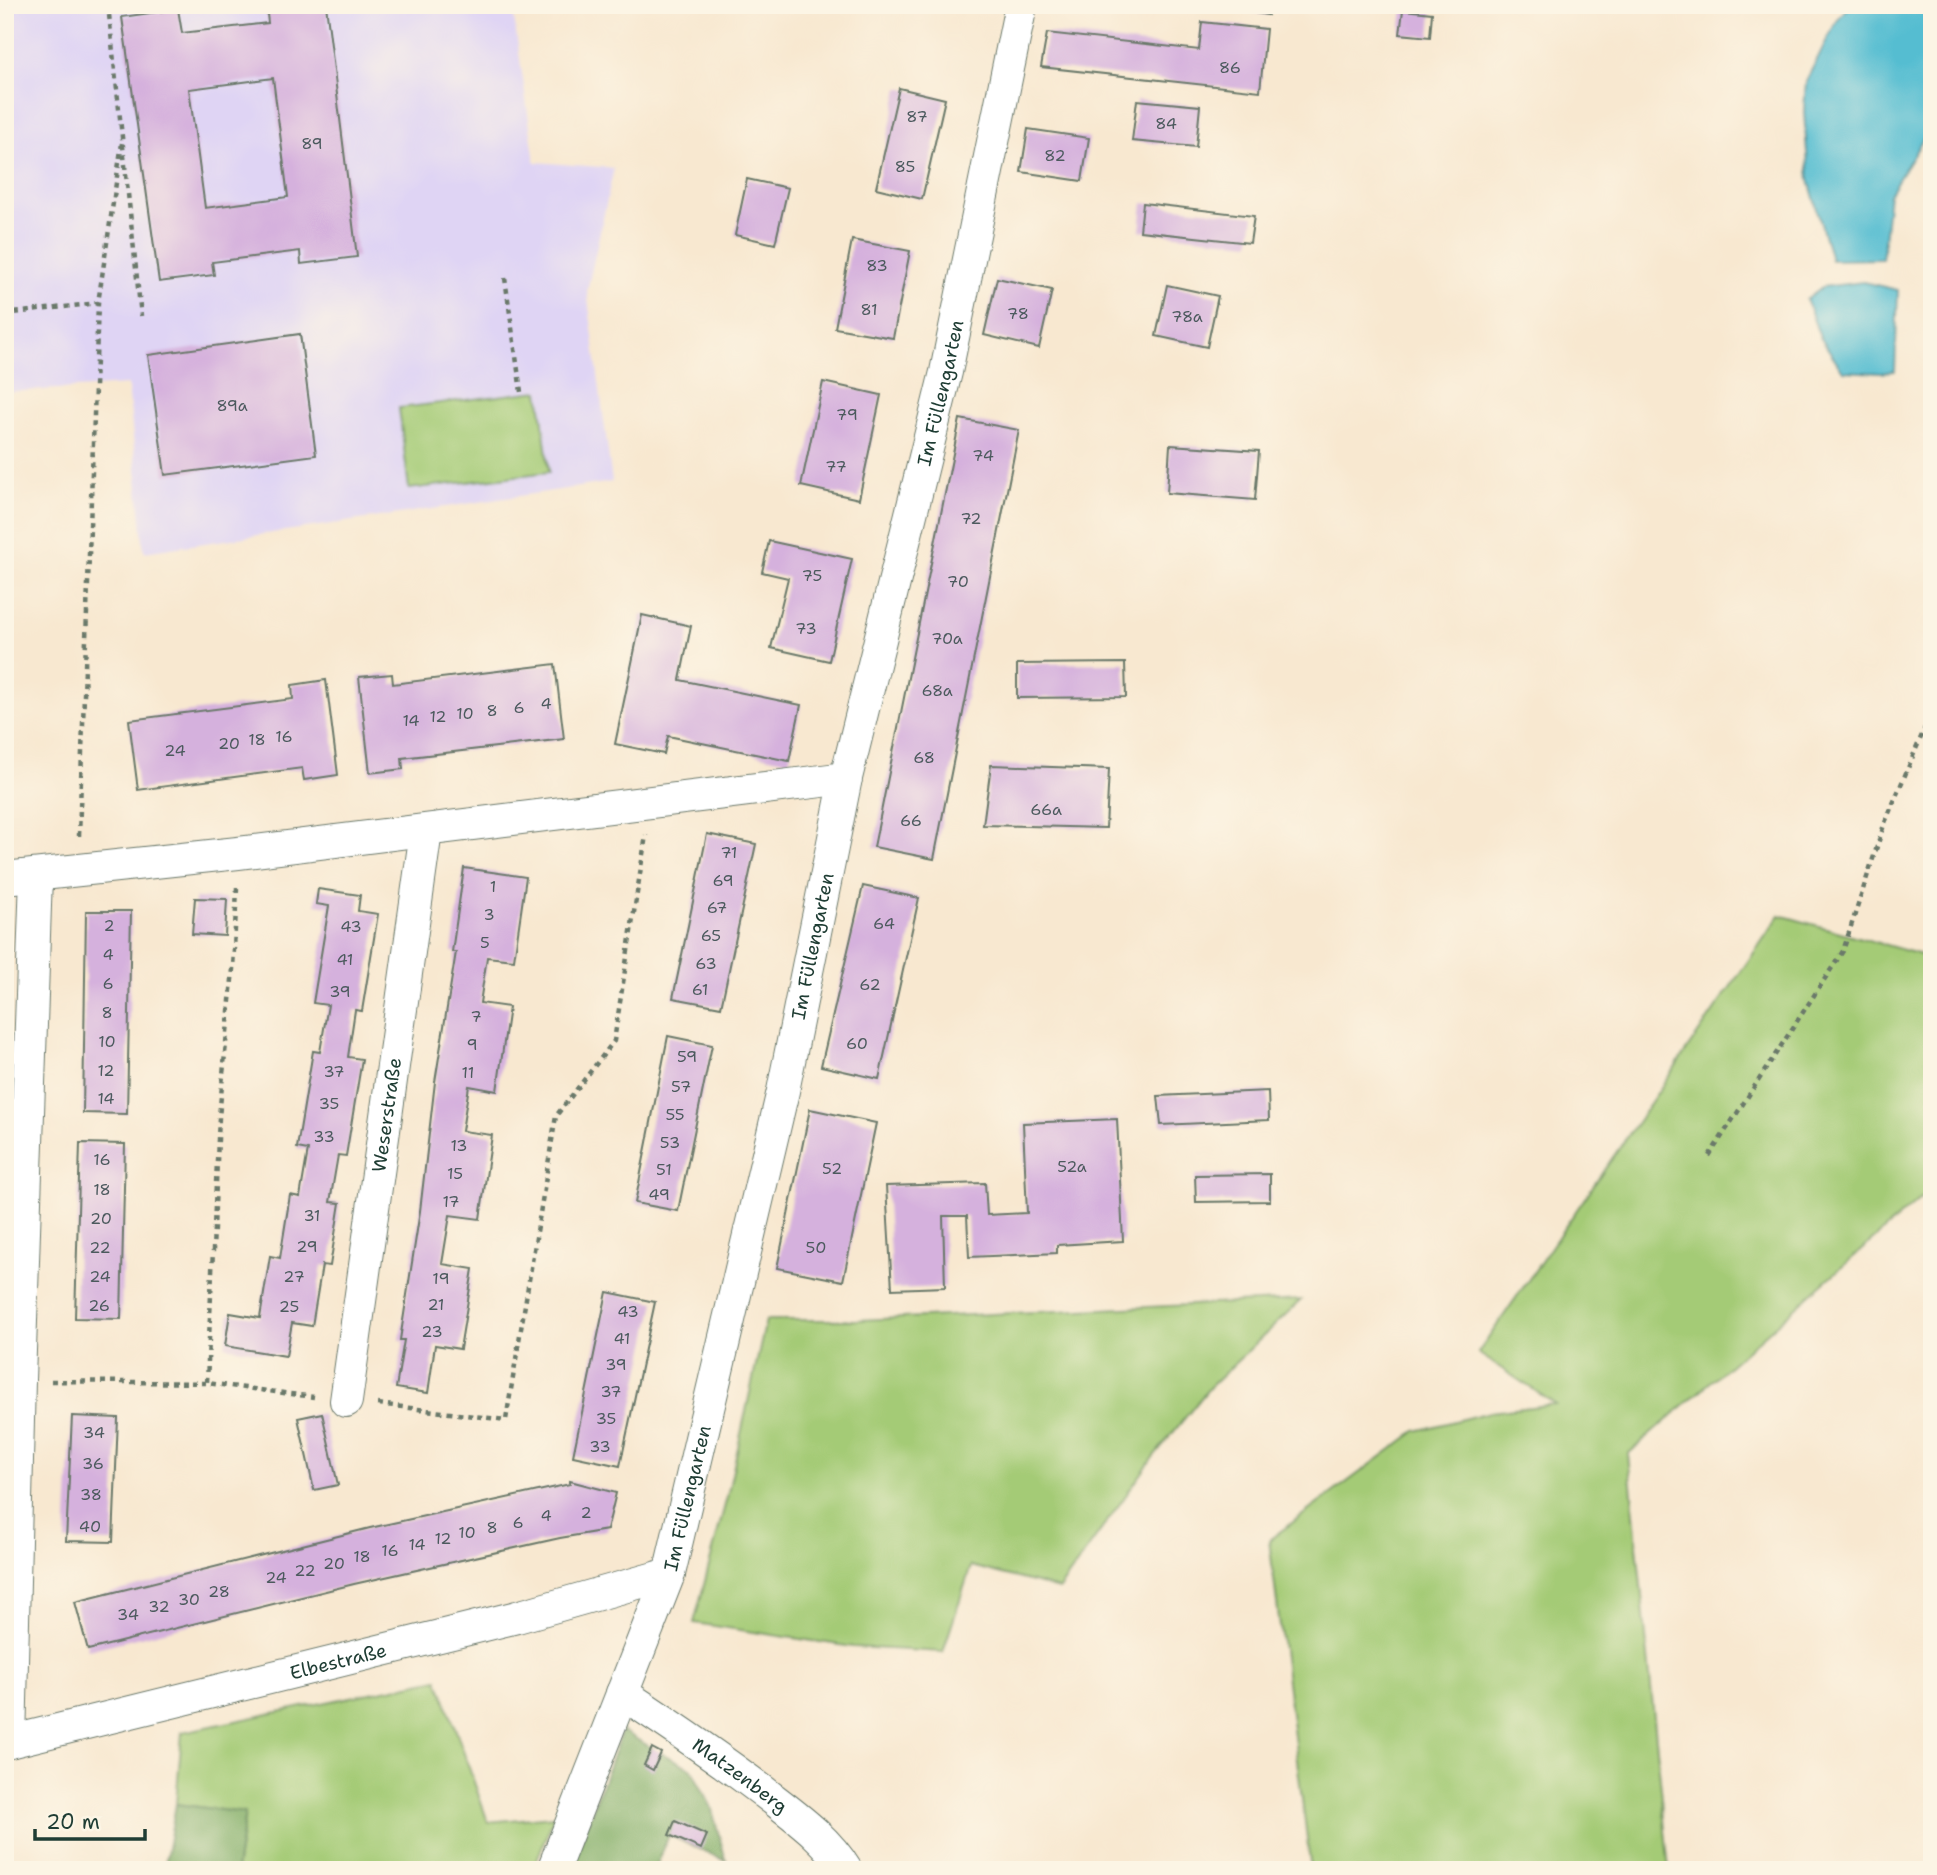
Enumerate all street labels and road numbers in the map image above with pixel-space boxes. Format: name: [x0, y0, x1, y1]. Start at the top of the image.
street label: Im Füllengarten: [911, 318, 969, 468]
street label: Im Füllengarten: [785, 871, 839, 1022]
street label: Weserstraße: [366, 1056, 407, 1174]
street label: Im Füllengarten: [658, 1423, 716, 1573]
street label: Elbestraße: [287, 1637, 389, 1685]
street label: Matzenberg: [688, 1732, 793, 1818]

